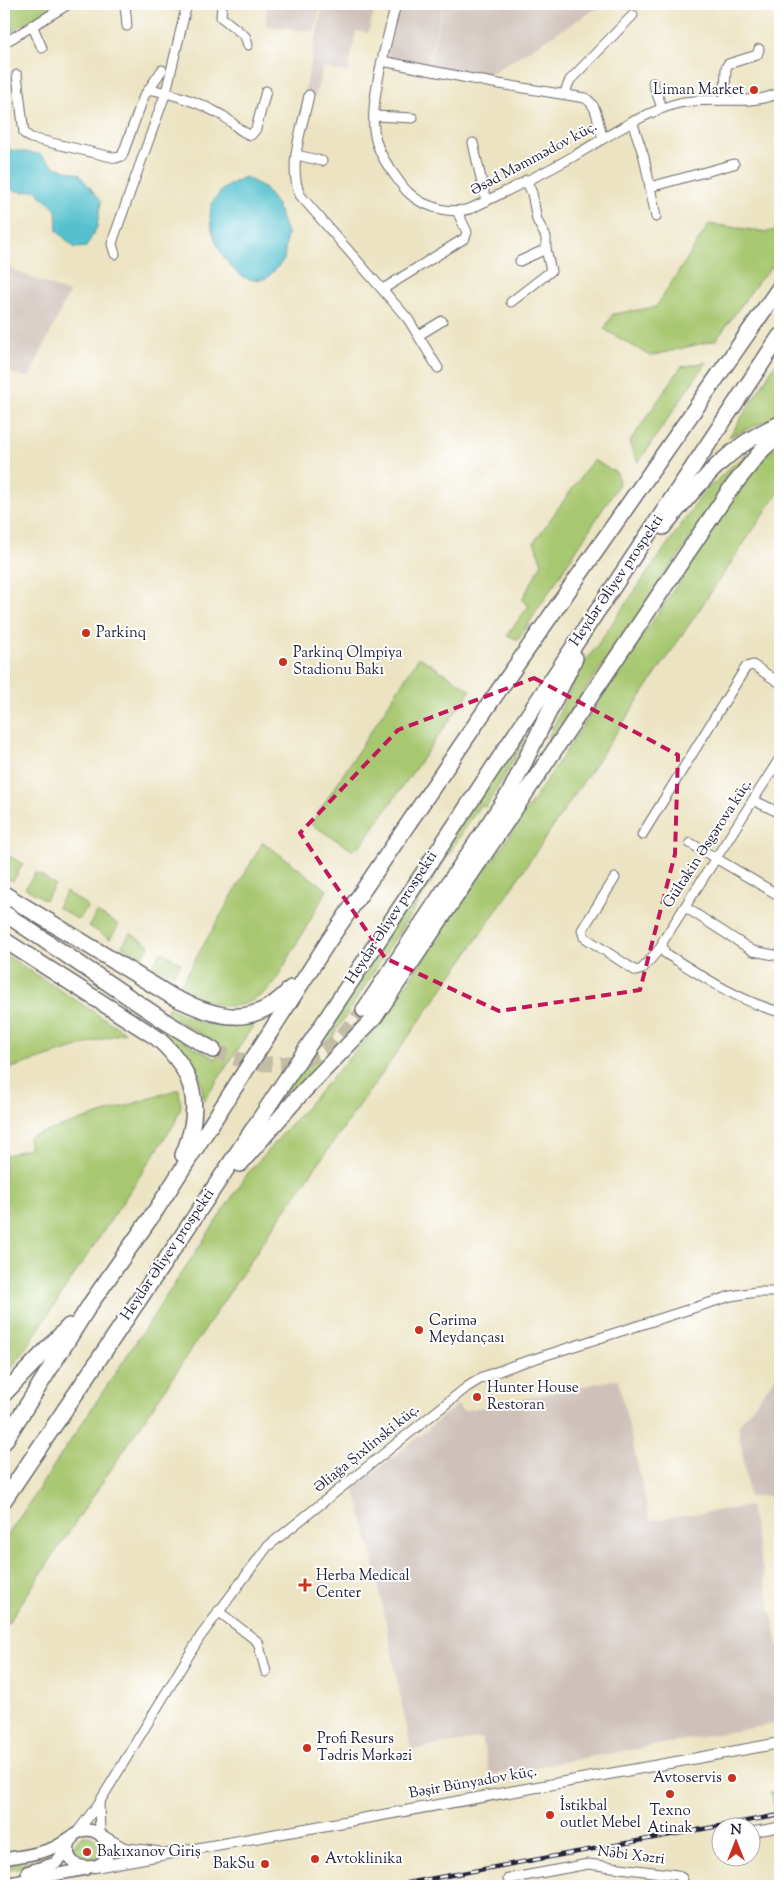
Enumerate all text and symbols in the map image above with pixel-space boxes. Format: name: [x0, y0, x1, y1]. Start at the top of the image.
place label: Liman Market: [653, 80, 744, 101]
marker: Liman Market: [748, 84, 760, 96]
street label: Əsəd Məmmədov küç.: [467, 117, 601, 201]
street label: Heydər Əliyev prospekti: [565, 511, 669, 651]
place label: Parkinq: [96, 623, 147, 644]
marker: Parkinq: [80, 627, 92, 639]
place label: Parkinq Olmpiya Stadionu Bakı: [293, 643, 402, 681]
marker: Parkinq Olmpiya Stadionu Bakı: [277, 656, 289, 668]
street label: Gültəkin Əsgərova küç.: [658, 775, 758, 913]
street label: Heydər Əliyev prospekti: [341, 847, 443, 989]
street label: Heydər Əliyev prospekti: [116, 1185, 220, 1325]
place label: Cərimə Meydançası: [429, 1311, 504, 1349]
marker: Cərimə Meydançası: [413, 1324, 425, 1336]
place label: Hunter House Restoran: [487, 1378, 579, 1416]
marker: Hunter House Restoran: [471, 1391, 483, 1403]
street label: Əliağa Şıxlinski küç.: [310, 1400, 424, 1498]
place label: Herba Medical Center: [316, 1566, 410, 1604]
marker: Herba Medical Center: [298, 1578, 312, 1592]
place label: Profi Resurs Tədris Mərkəzi: [317, 1729, 412, 1767]
marker: Profi Resurs Tədris Mərkəzi: [301, 1742, 313, 1754]
street label: Bəşir Bünyadov küç.: [407, 1761, 539, 1805]
place label: Avtoservis: [653, 1768, 722, 1789]
marker: Avtoservis: [726, 1772, 738, 1784]
marker: Texno Atinak: [664, 1788, 676, 1800]
place label: İstikbal outlet Mebel: [560, 1795, 641, 1834]
place label: Texno Atinak: [647, 1801, 693, 1839]
marker: İstikbal outlet Mebel: [544, 1809, 556, 1821]
north arrow: [712, 1818, 762, 1868]
text: N: [730, 1821, 742, 1841]
street label: Nəbi Xəzri: [596, 1841, 666, 1871]
place label: Bakıxanov Giriş: [97, 1842, 201, 1863]
marker: Bakıxanov Giriş: [81, 1846, 93, 1858]
place label: Avtoklinika: [325, 1849, 402, 1870]
marker: Avtoklinika: [309, 1853, 321, 1865]
place label: BakSu: [213, 1854, 255, 1875]
marker: BakSu: [259, 1858, 271, 1870]

